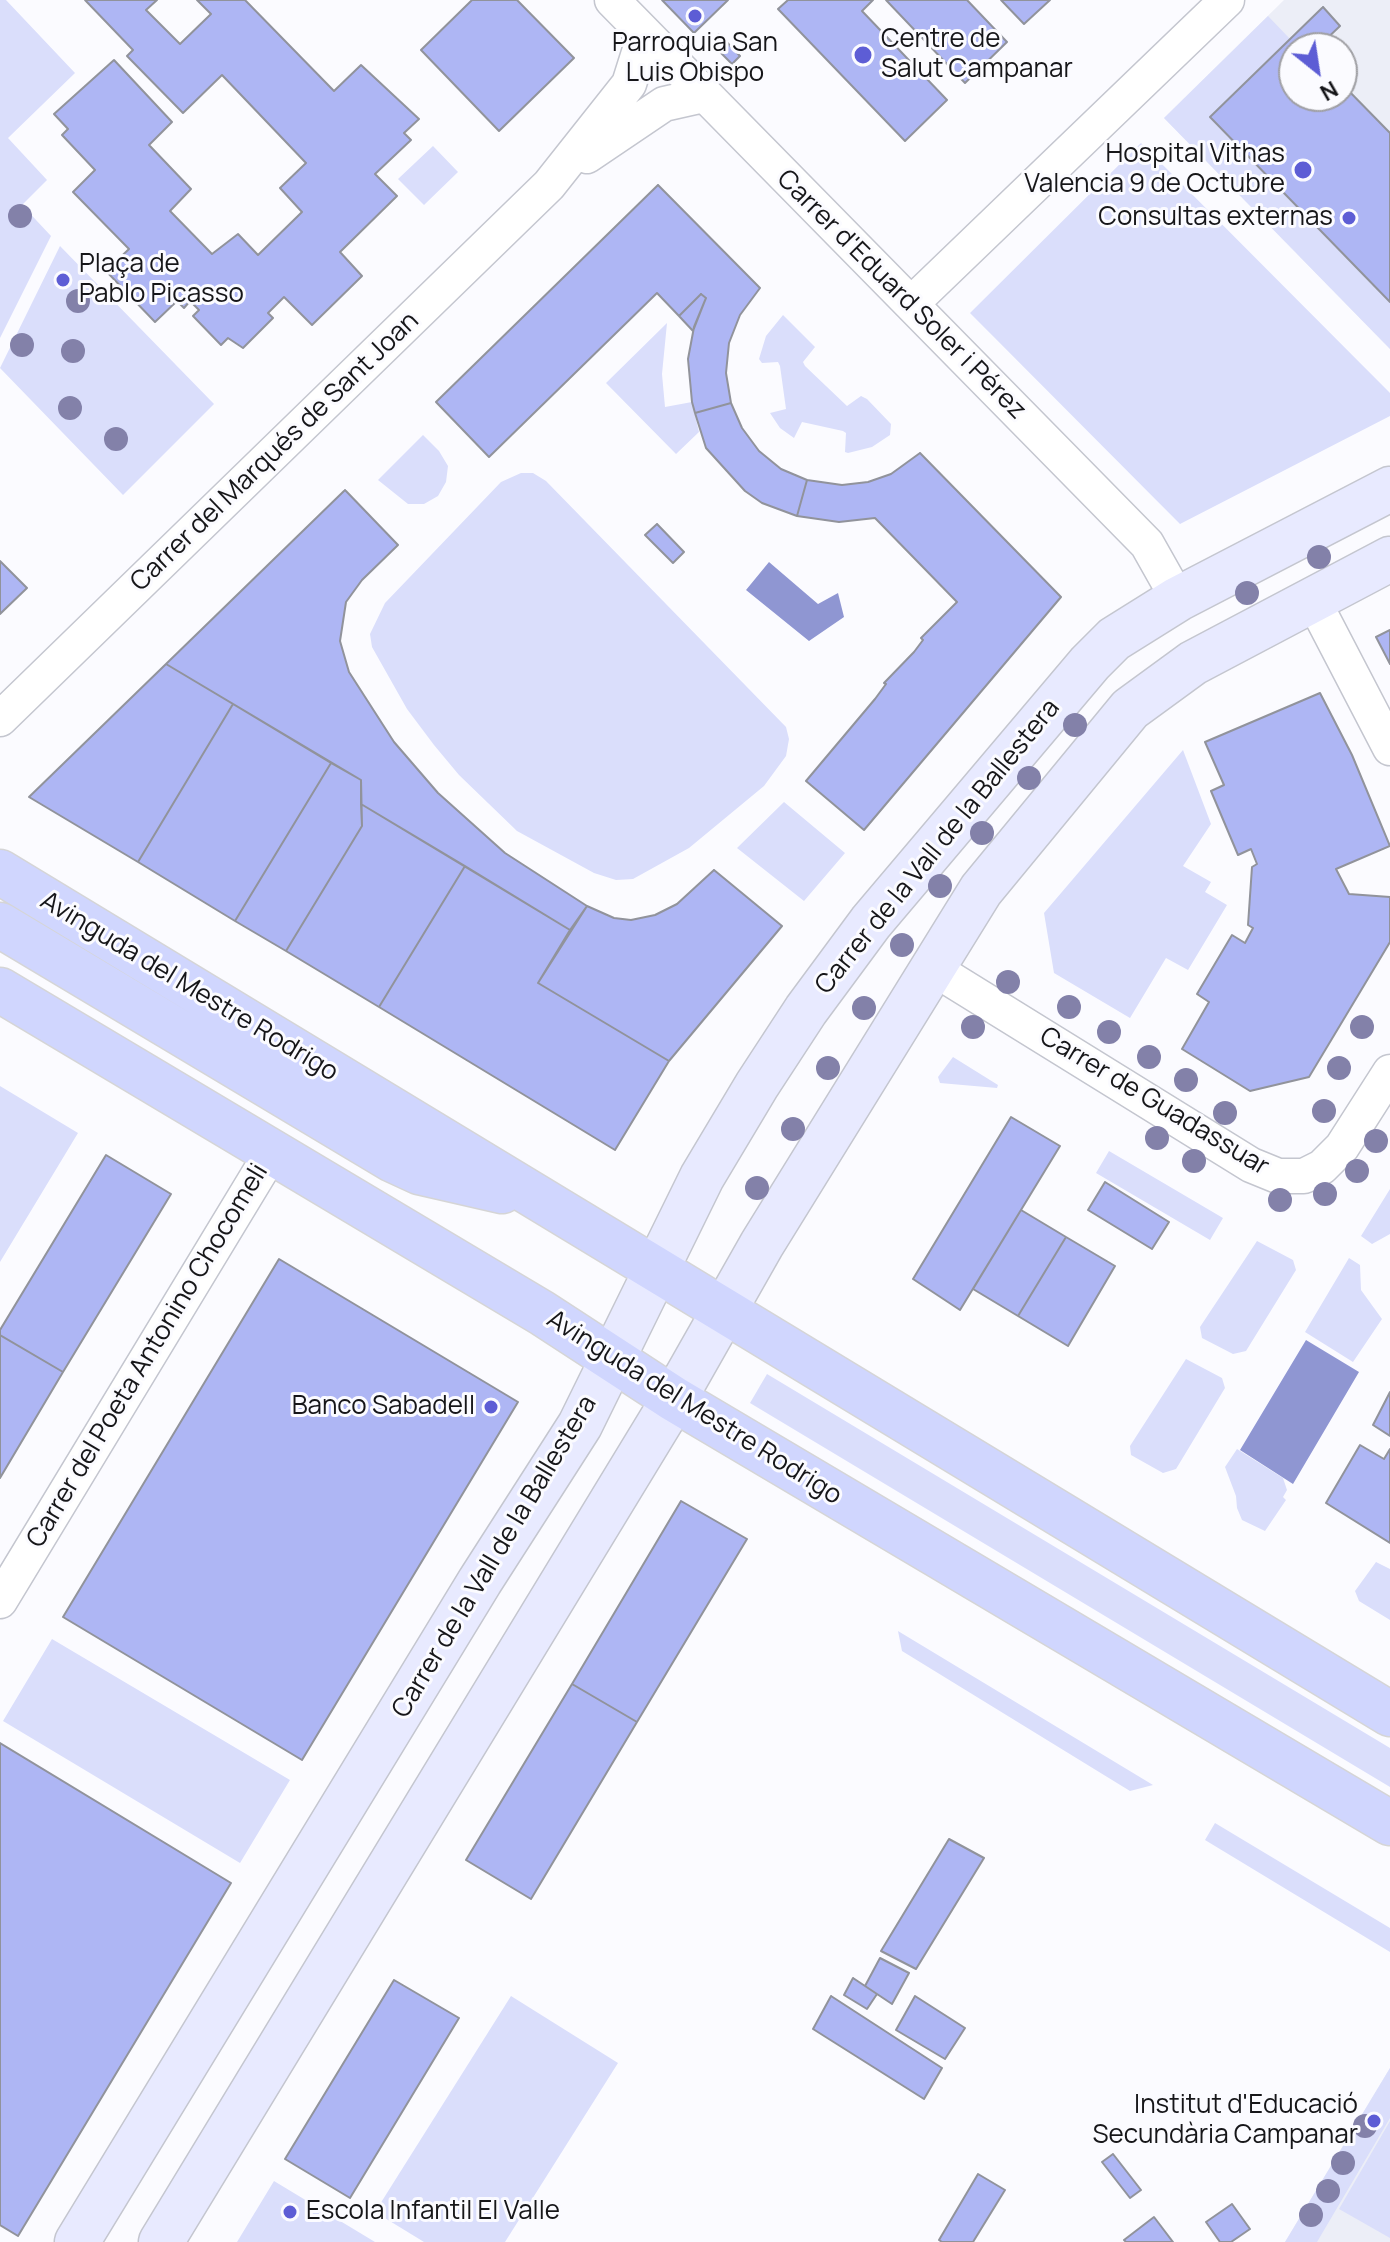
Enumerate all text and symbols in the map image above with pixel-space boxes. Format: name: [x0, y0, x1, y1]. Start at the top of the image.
marker: Parroquia San Luis Obispo: [686, 7, 704, 25]
place label: Centre de Salut Campanar: [881, 24, 1073, 86]
place label: Parroquia San Luis Obispo: [612, 28, 778, 90]
north arrow: [1278, 32, 1358, 112]
marker: Centre de Salut Campanar: [852, 44, 874, 66]
text: N: [1315, 74, 1343, 108]
place label: Hospital Vithas Valencia 9 de Octubre: [1024, 139, 1285, 200]
marker: Hospital Vithas Valencia 9 de Octubre: [1292, 159, 1314, 181]
street label: Carrer d'Eduard Soler i Pérez: [770, 164, 1032, 426]
place label: Consultas externas: [1098, 202, 1333, 234]
marker: Consultas externas: [1340, 209, 1358, 227]
place label: Plaça de Pablo Picasso: [79, 249, 244, 310]
marker: Plaça de Pablo Picasso: [54, 271, 72, 289]
street label: Carrer del Marqués de Sant Joan: [124, 306, 426, 598]
street label: Carrer de la Vall de la Ballestera: [809, 693, 1067, 1001]
street label: Avinguda del Mestre Rodrigo: [34, 886, 344, 1088]
street label: Carrer de Guadassuar: [1034, 1021, 1274, 1183]
street label: Carrer del Poeta Antonino Chocomeli: [21, 1158, 275, 1554]
street label: Avinguda del Mestre Rodrigo: [541, 1304, 847, 1512]
street label: Carrer de la Vall de la Ballestera: [386, 1390, 604, 1724]
place label: Banco Sabadell: [292, 1391, 475, 1423]
marker: Banco Sabadell: [482, 1398, 500, 1416]
place label: Institut d'Educació Secundària Campanar: [1092, 2090, 1358, 2152]
marker: Institut d'Educació Secundària Campanar: [1365, 2112, 1383, 2130]
place label: Escola Infantil El Valle: [306, 2196, 560, 2228]
marker: Escola Infantil El Valle: [281, 2203, 299, 2221]

